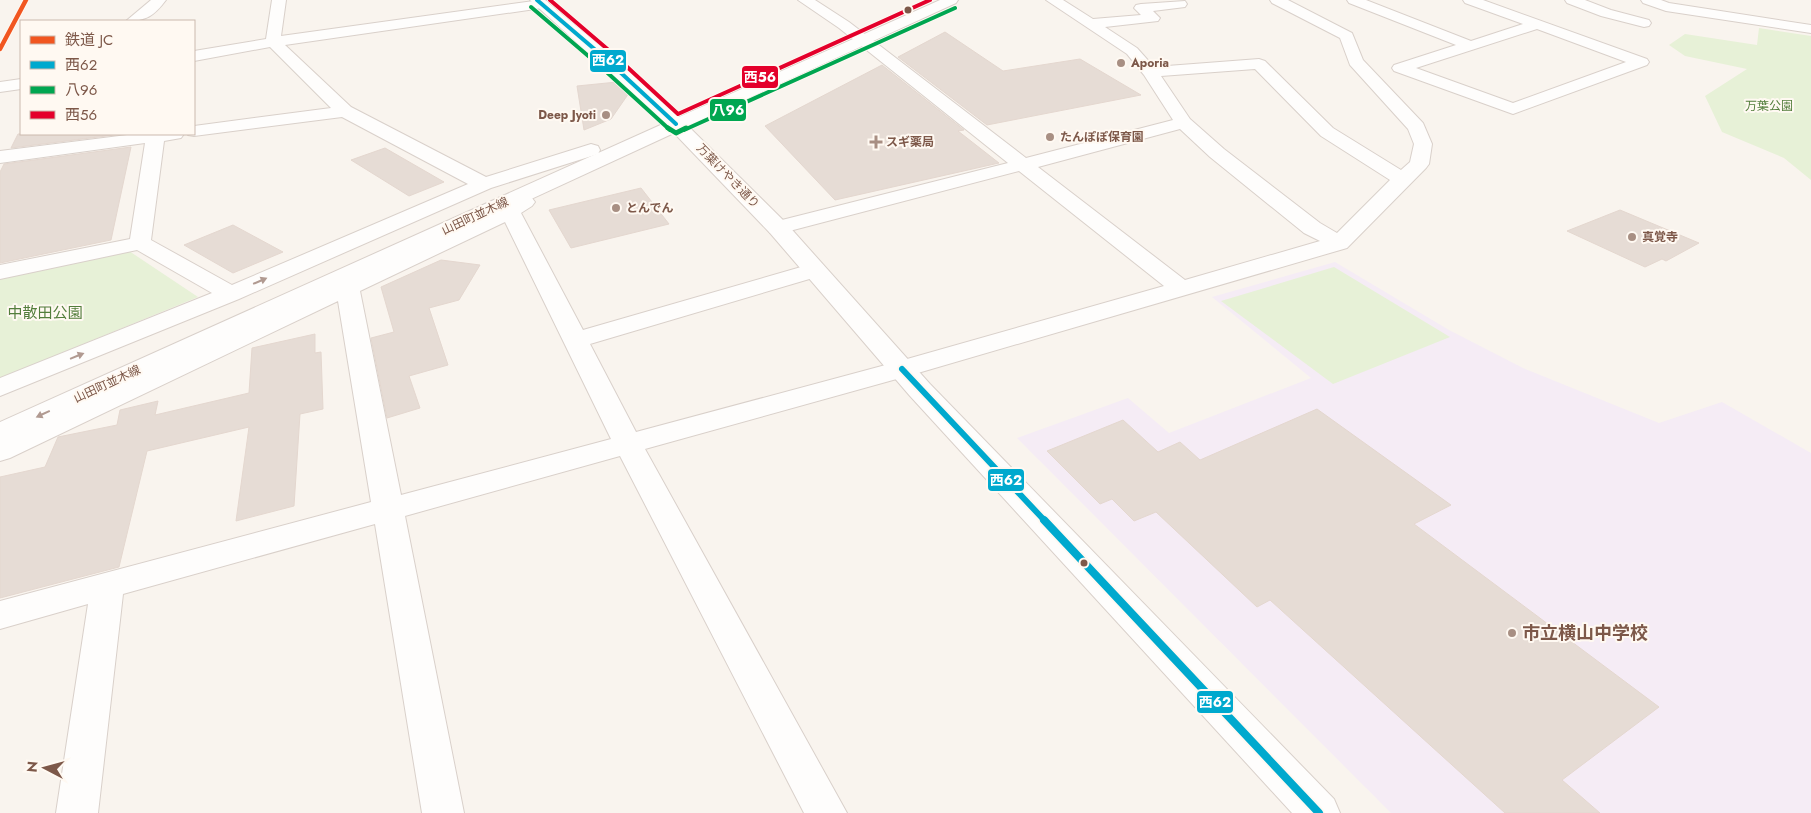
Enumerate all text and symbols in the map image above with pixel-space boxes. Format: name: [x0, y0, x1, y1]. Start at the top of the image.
unlabelled marker: [903, 5, 913, 15]
legend: [20, 20, 195, 135]
text: 鉄道 JC: [65, 29, 113, 51]
line badge: 西62: [589, 49, 627, 73]
text: 西62: [592, 50, 624, 70]
text: 西62: [65, 54, 97, 76]
place label: Aporia: [1130, 54, 1169, 72]
marker: Aporia: [1115, 57, 1127, 69]
line badge: 西56: [741, 65, 779, 89]
text: 西56: [744, 67, 776, 87]
text: 八96: [65, 79, 97, 101]
park label: 万葉公園: [1745, 97, 1793, 115]
line badge: 八96: [709, 98, 747, 122]
text: 八96: [712, 100, 744, 120]
text: 西56: [65, 104, 97, 126]
place label: Deep Jyoti: [538, 106, 596, 124]
marker: Deep Jyoti: [600, 109, 612, 121]
place label: たんぽぽ保育園: [1060, 128, 1144, 146]
marker: たんぽぽ保育園: [1044, 131, 1056, 143]
place label: スギ薬局: [886, 133, 934, 151]
marker: スギ薬局: [870, 136, 882, 148]
street label: 万葉けやき通り: [692, 140, 764, 212]
street label: 山田町並木線: [439, 193, 511, 239]
place label: とんでん: [626, 199, 673, 217]
marker: とんでん: [610, 202, 622, 214]
place label: 真覚寺: [1642, 228, 1678, 246]
marker: 真覚寺: [1626, 231, 1638, 243]
one-way arrow: [253, 277, 267, 285]
park label: 中散田公園: [7, 302, 83, 324]
one-way arrow: [70, 352, 85, 360]
street label: 山田町並木線: [71, 361, 143, 407]
one-way arrow: [36, 410, 50, 418]
line badge: 西62: [987, 468, 1025, 492]
text: 西62: [990, 470, 1022, 490]
unlabelled marker: [1079, 558, 1089, 568]
place label: 市立横山中学校: [1522, 620, 1648, 646]
marker: 市立横山中学校: [1506, 627, 1518, 639]
line badge: 西62: [1196, 690, 1234, 714]
text: 西62: [1199, 692, 1231, 712]
north arrow: [20, 743, 70, 793]
text: N: [22, 760, 43, 773]

